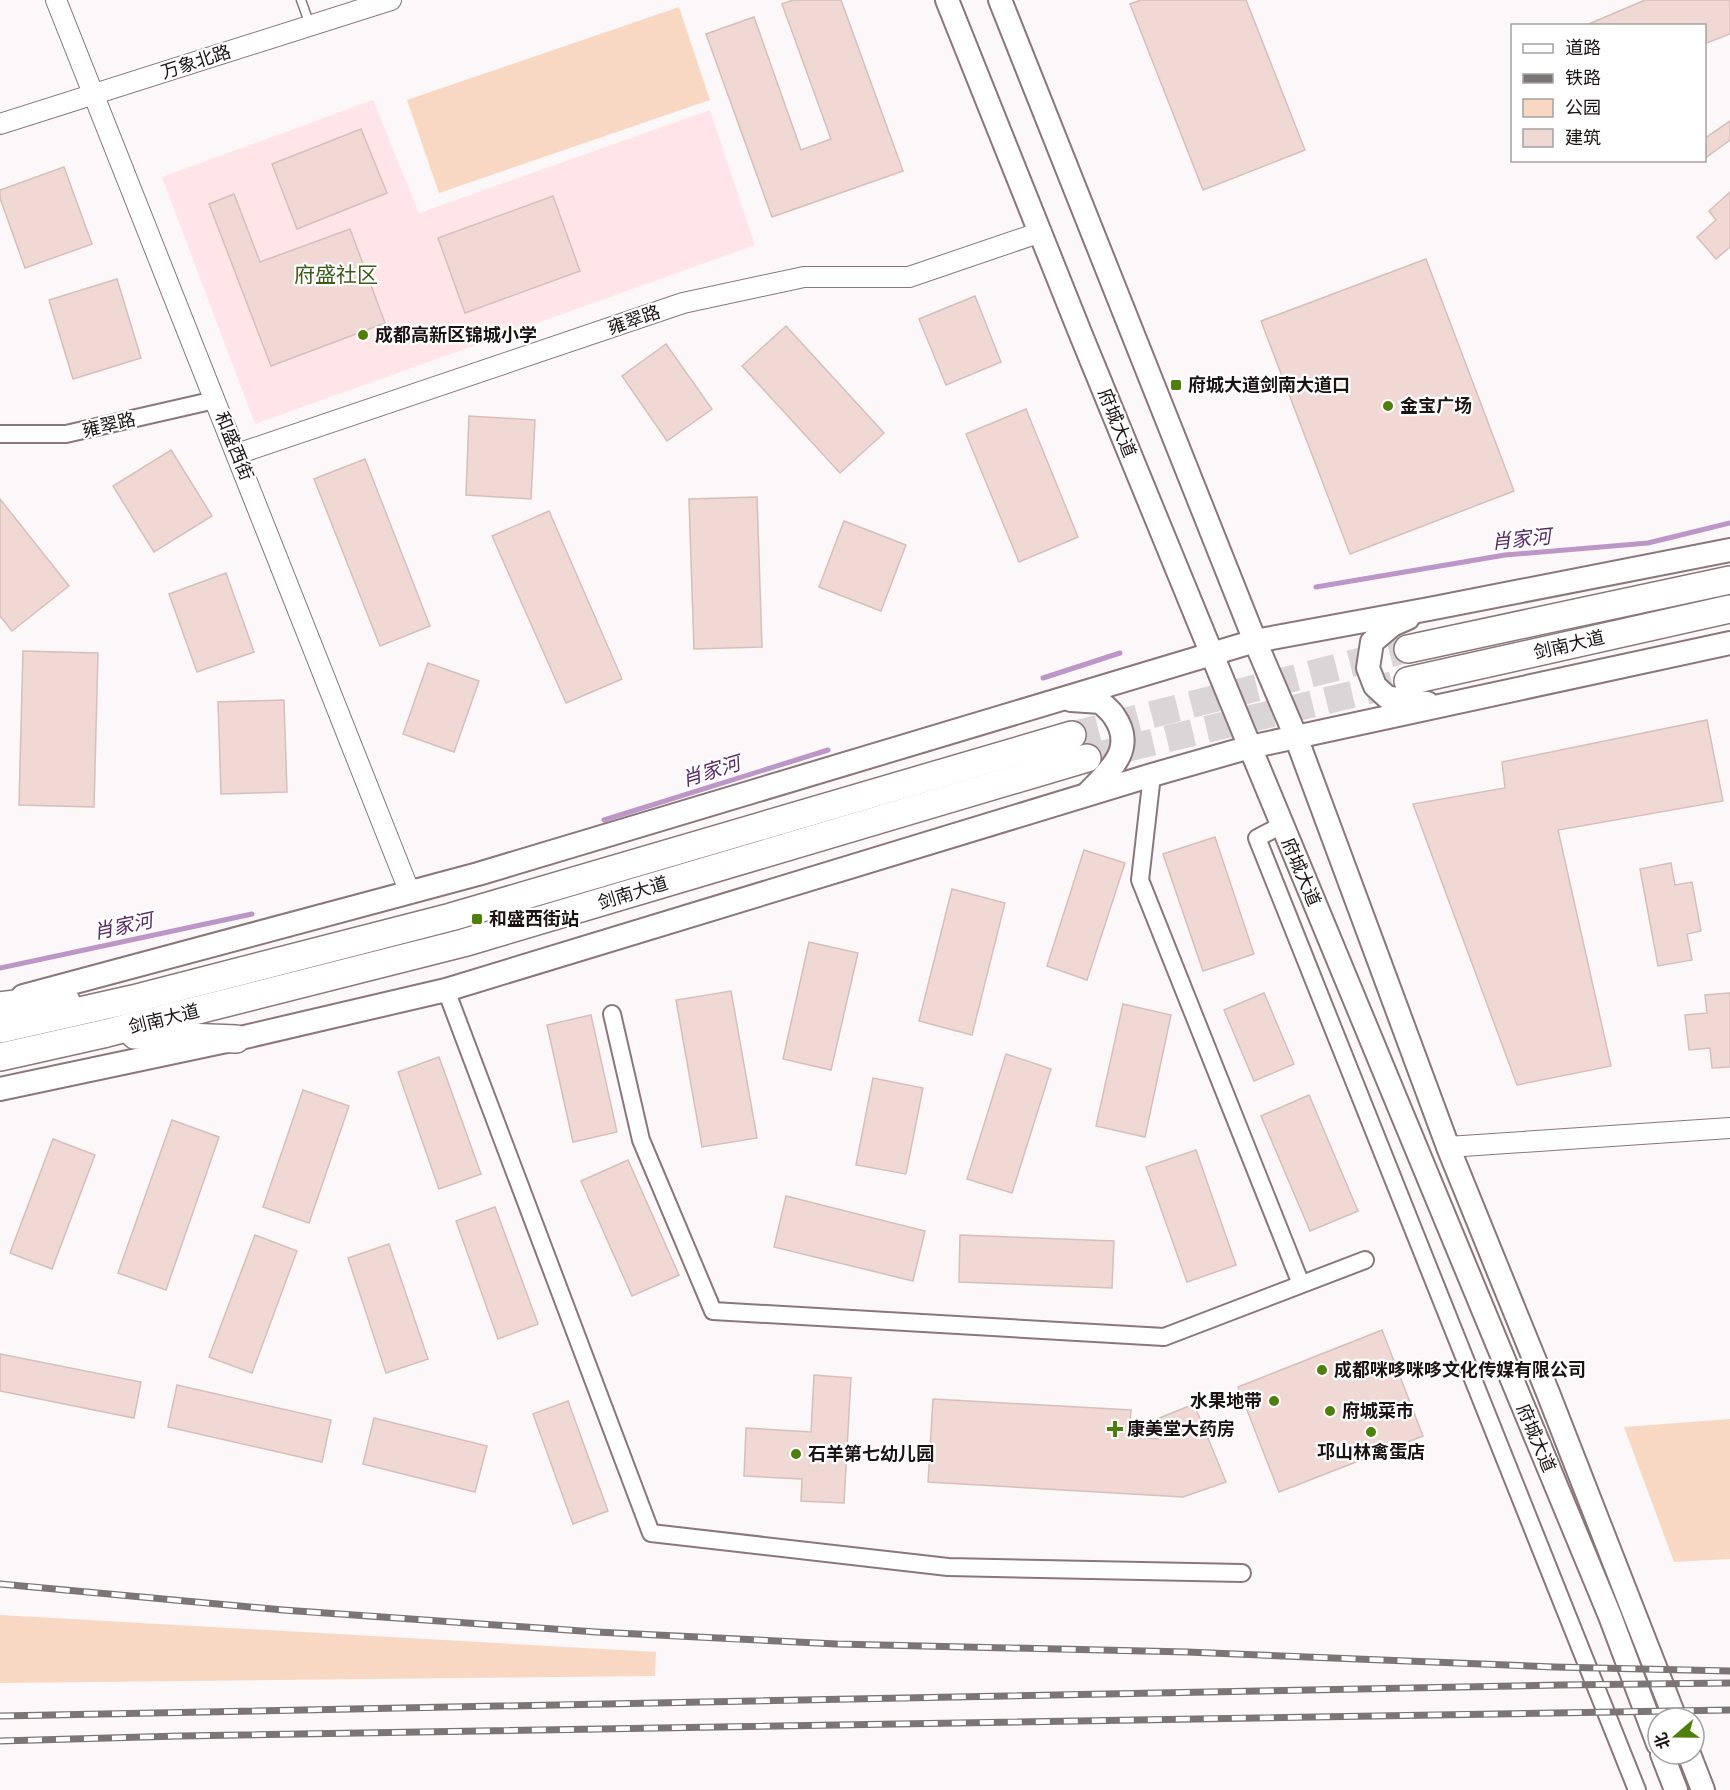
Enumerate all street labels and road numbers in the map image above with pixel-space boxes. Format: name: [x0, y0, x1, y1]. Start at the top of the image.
street label: 万象北路: [158, 40, 234, 84]
street label: 雍翠路: [605, 301, 663, 339]
street label: 府城大道: [1093, 386, 1141, 460]
street label: 雍翠路: [80, 408, 138, 442]
street label: 和盛西街: [210, 409, 258, 483]
street label: 剑南大道: [1531, 626, 1607, 664]
street label: 府城大道: [1277, 835, 1325, 909]
street label: 剑南大道: [595, 872, 671, 914]
street label: 剑南大道: [126, 1000, 202, 1038]
street label: 府城大道: [1512, 1401, 1560, 1475]

